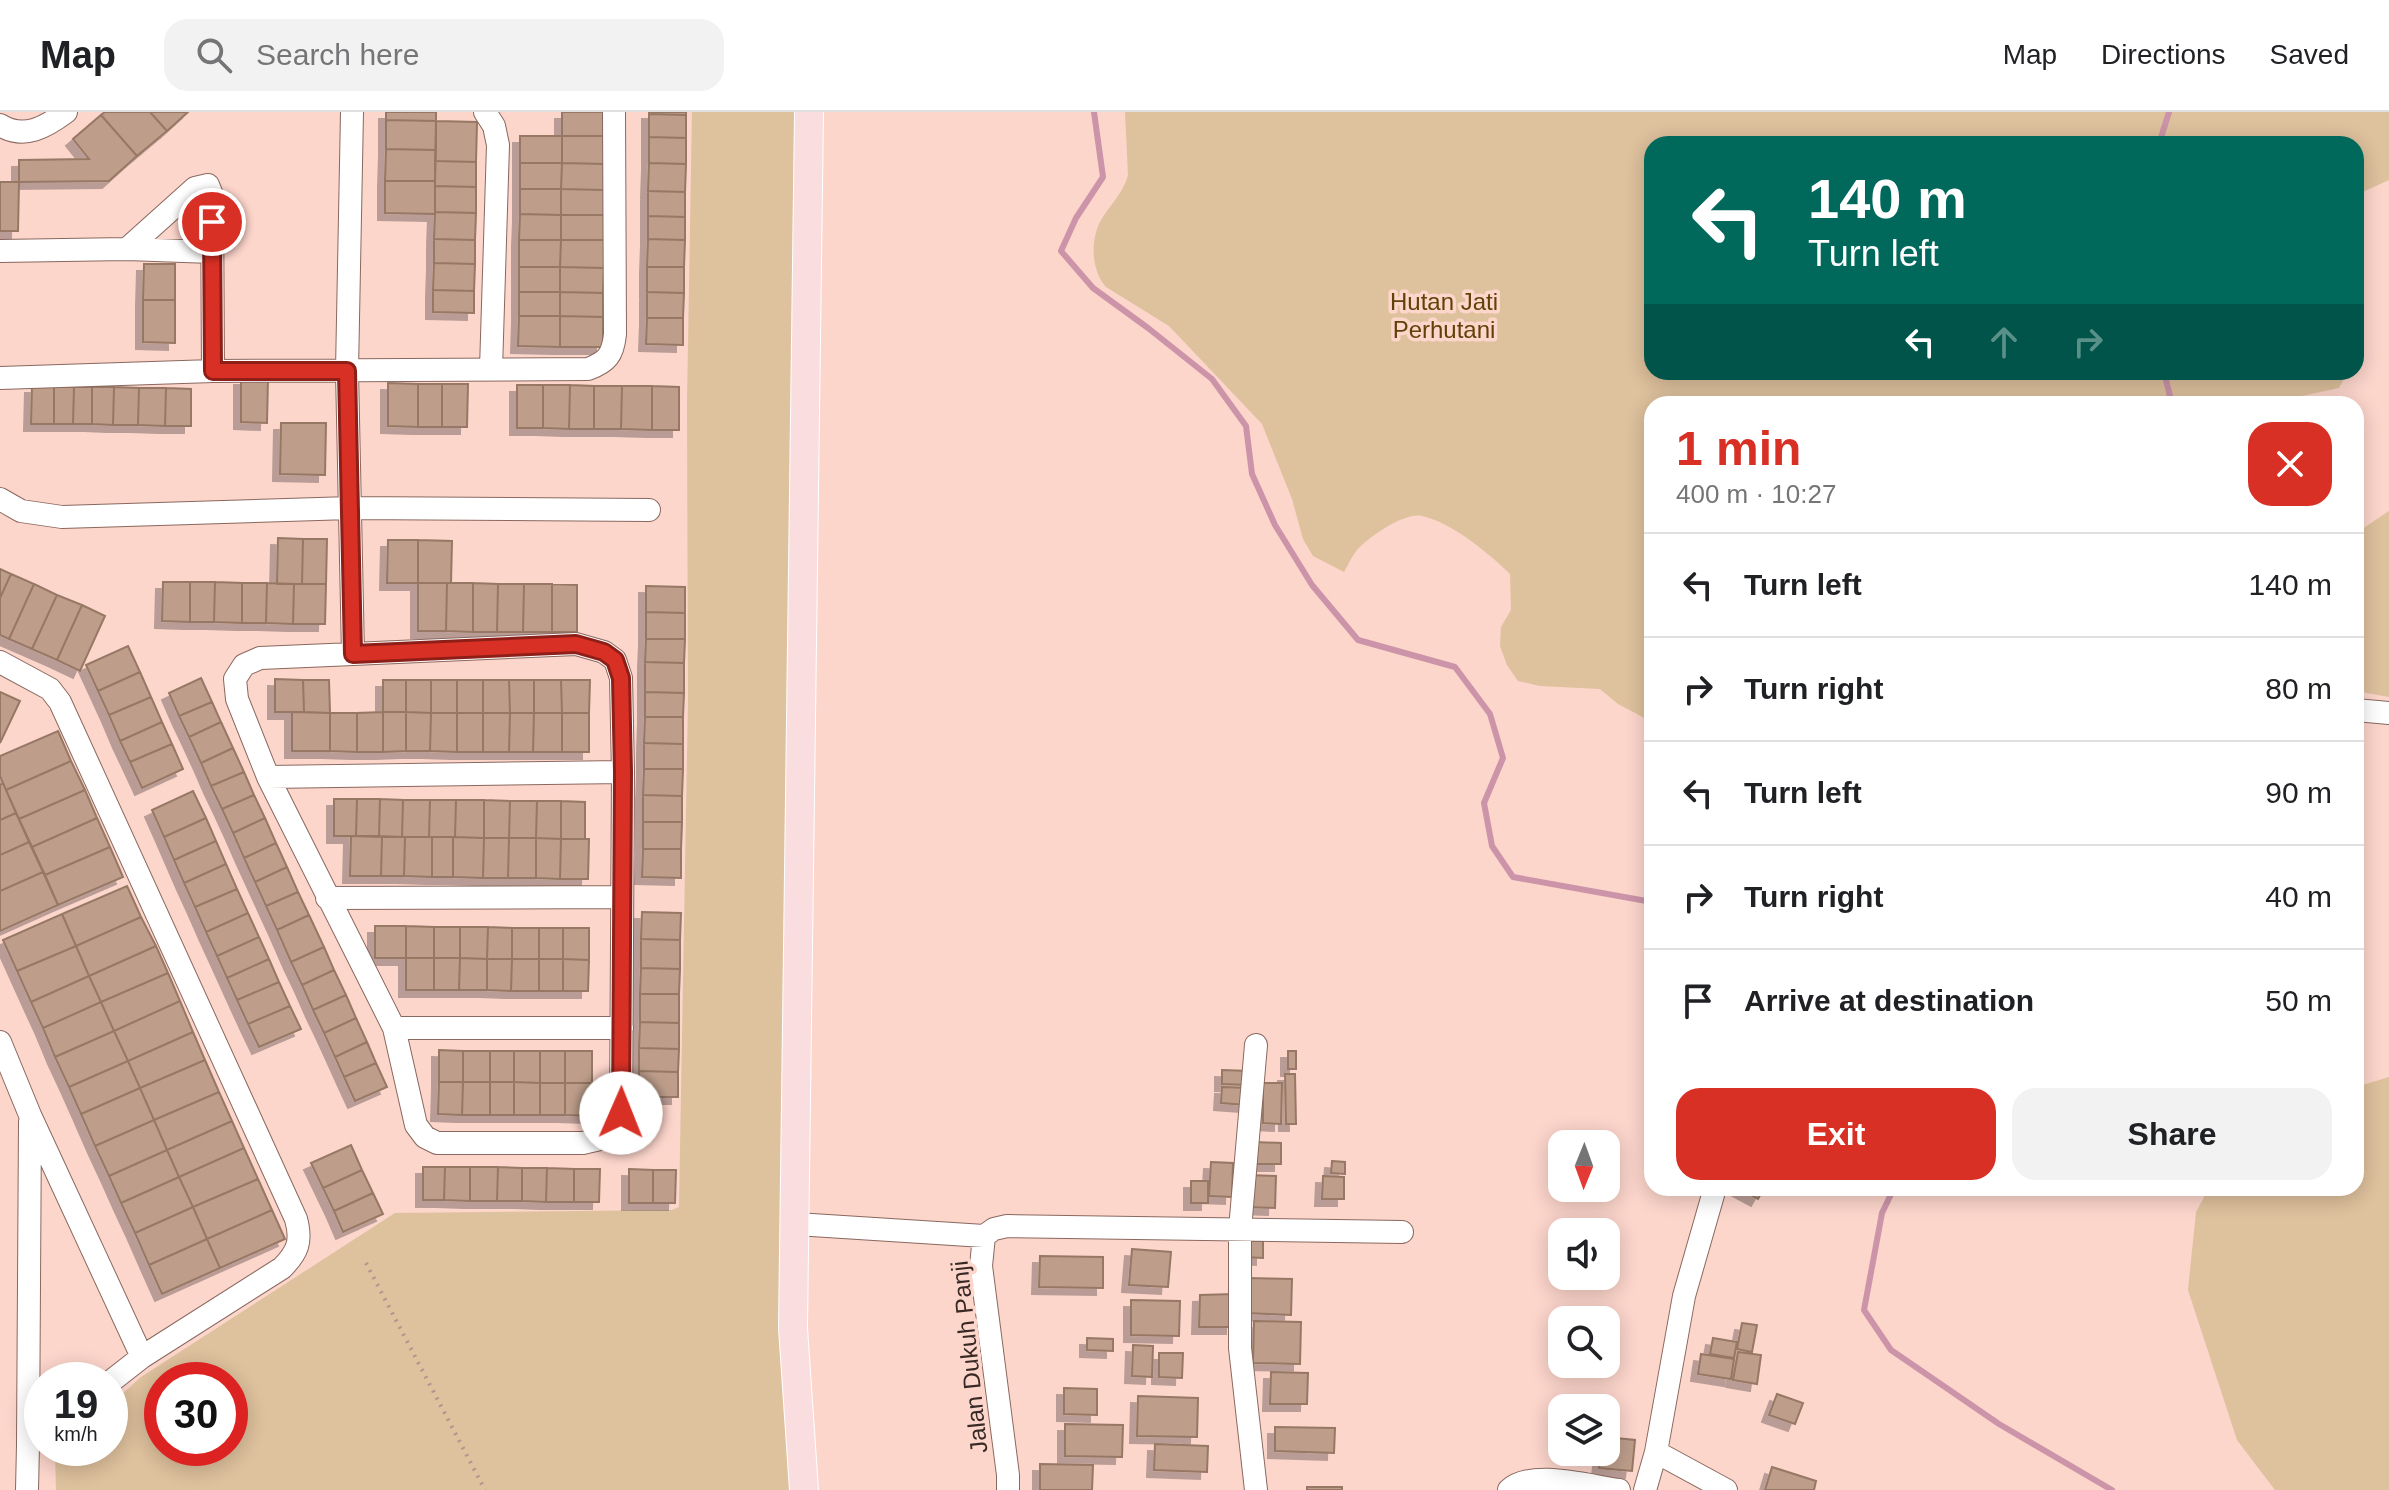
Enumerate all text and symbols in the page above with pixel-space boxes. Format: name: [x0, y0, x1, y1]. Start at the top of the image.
search box: [164, 19, 724, 91]
icon: search: [192, 33, 236, 77]
text: Map: [40, 34, 116, 76]
text: Search here: [256, 38, 419, 71]
text: Map: [2003, 39, 2057, 70]
text: Directions: [2101, 39, 2226, 70]
text: Saved: [2270, 39, 2349, 70]
text: 140 m: [1808, 167, 1967, 230]
icon: left: [1676, 168, 1780, 272]
pin: [178, 188, 246, 256]
icon: arrive: [190, 200, 234, 244]
text: Turn left: [1808, 233, 1939, 274]
park label: Hutan Jati Perhutani: [1390, 288, 1498, 343]
icon: left: [1898, 320, 1942, 364]
icon: ahead: [1982, 320, 2026, 364]
icon: right: [2066, 320, 2110, 364]
text: 1 min: [1676, 422, 1801, 475]
button: close: [2248, 422, 2332, 506]
text: 400 m · 10:27: [1676, 479, 1836, 509]
icon: left: [1676, 563, 1720, 607]
text: Turn left: [1744, 568, 1862, 601]
text: 140 m: [2249, 568, 2332, 601]
icon: right: [1676, 667, 1720, 711]
text: Turn right: [1744, 672, 1883, 705]
text: 80 m: [2265, 672, 2332, 705]
icon: left: [1676, 771, 1720, 815]
text: Turn left: [1744, 776, 1862, 809]
text: 90 m: [2265, 776, 2332, 809]
icon: right: [1676, 875, 1720, 919]
text: Turn right: [1744, 880, 1883, 913]
text: 40 m: [2265, 880, 2332, 913]
icon: arrive: [1676, 979, 1720, 1023]
text: Arrive at destination: [1744, 984, 2034, 1017]
text: 50 m: [2265, 984, 2332, 1017]
position arrow: [579, 1071, 663, 1155]
button: Exit: [1676, 1088, 1996, 1180]
button: Share: [2012, 1088, 2332, 1180]
north arrow: [1548, 1130, 1620, 1202]
map controls: [1548, 1130, 1620, 1466]
button: sound: [1548, 1218, 1620, 1290]
street label: Jalan Dukuh Panji: [945, 1259, 993, 1455]
button: search: [1548, 1306, 1620, 1378]
speed limit sign: 30: [144, 1362, 248, 1466]
text: 19: [54, 1382, 98, 1426]
button: layers: [1548, 1394, 1620, 1466]
text: km/h: [54, 1423, 98, 1445]

